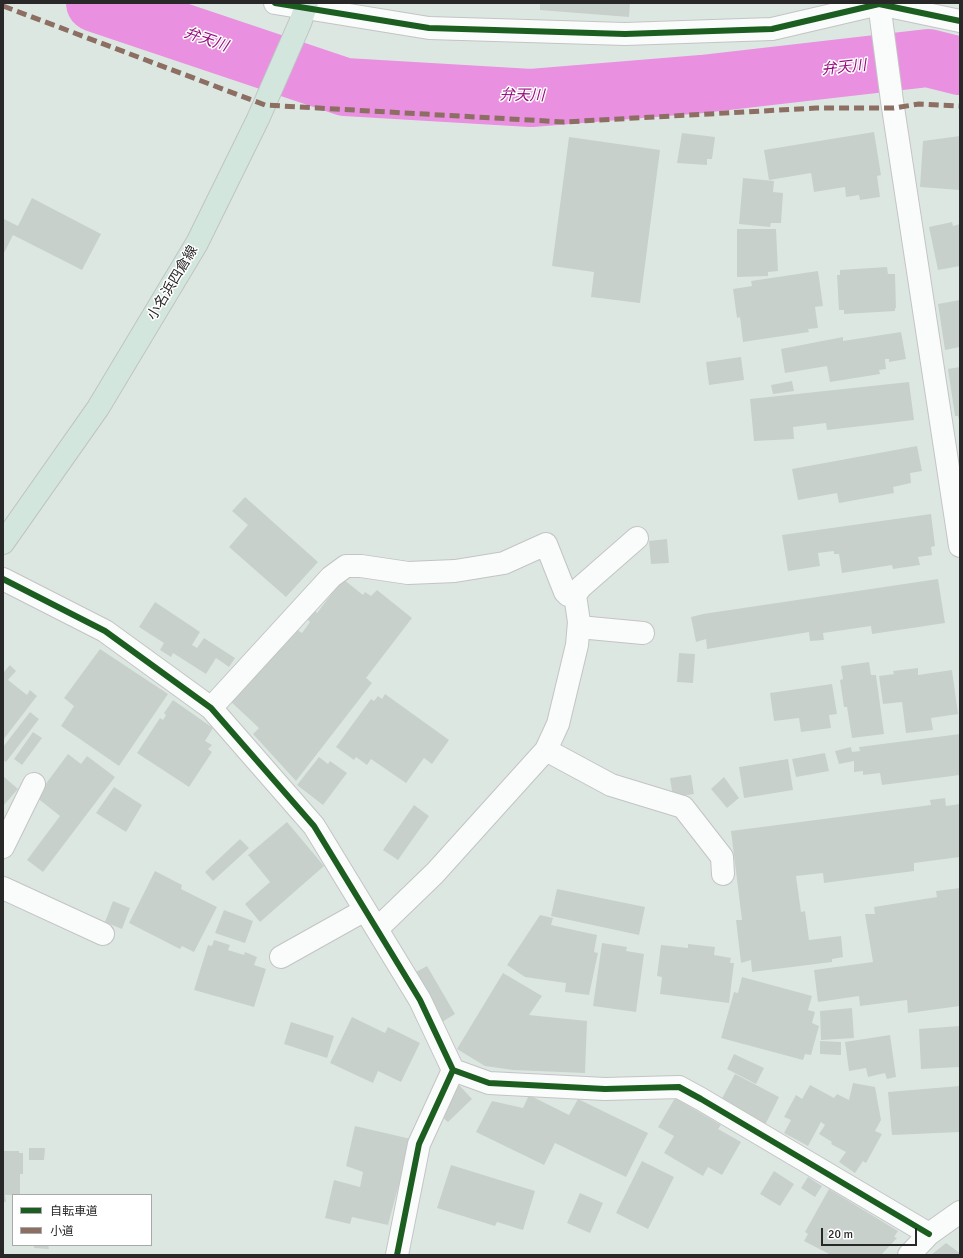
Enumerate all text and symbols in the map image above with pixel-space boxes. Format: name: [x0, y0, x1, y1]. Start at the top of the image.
water label: 弁天川: [182, 24, 230, 56]
water label: 弁天川: [821, 57, 867, 79]
water label: 弁天川: [499, 87, 545, 105]
street label: 小名浜四倉線: [144, 243, 202, 323]
legend: [12, 1194, 152, 1246]
text: 自転車道: [50, 1204, 98, 1219]
scale bar: [823, 1220, 919, 1246]
text: 小道: [50, 1224, 74, 1239]
text: 20 m: [828, 1227, 853, 1242]

